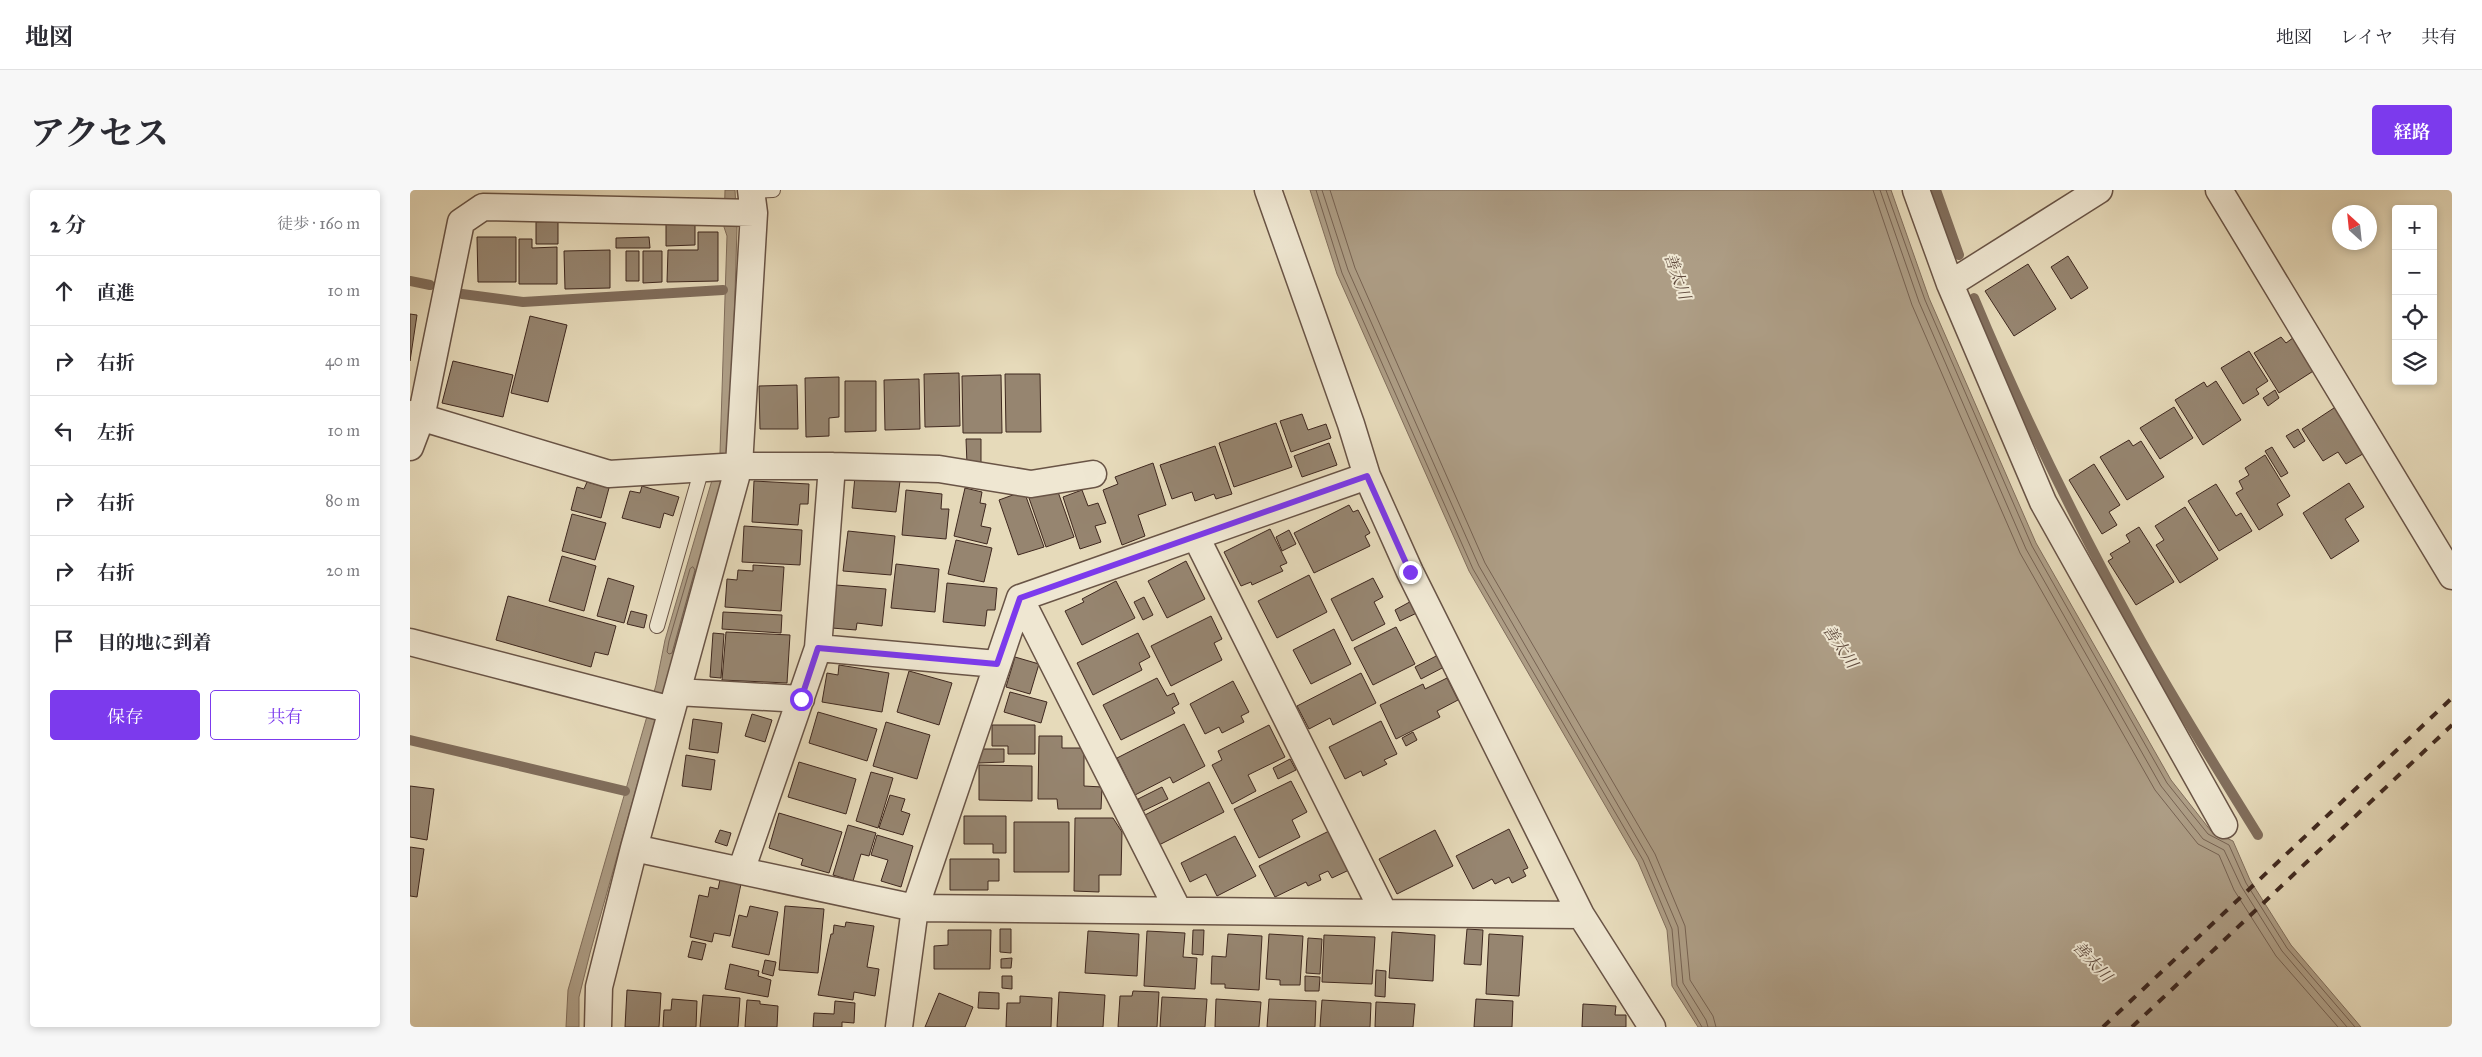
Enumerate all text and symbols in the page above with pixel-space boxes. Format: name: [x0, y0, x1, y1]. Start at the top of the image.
text: 地図: [25, 22, 73, 52]
text: 地図: [2276, 26, 2312, 48]
text: レイヤ: [2340, 26, 2393, 48]
text: 共有: [2421, 26, 2457, 48]
button: 経路: [2372, 105, 2452, 155]
text: アクセス: [30, 112, 169, 155]
north arrow: [2332, 205, 2377, 250]
map controls: [2392, 205, 2437, 385]
button: +: [2392, 205, 2437, 250]
text: 2 分: [50, 212, 86, 238]
text: 徒歩 · 160 m: [277, 214, 360, 233]
water label: 善太川: [1660, 250, 1695, 304]
button: −: [2392, 250, 2437, 295]
icon: ahead: [50, 277, 78, 305]
text: 直進: [97, 281, 135, 304]
text: 10 m: [328, 281, 360, 300]
button: locate: [2392, 295, 2437, 340]
button: layers: [2392, 340, 2437, 385]
icon: right: [50, 347, 78, 375]
text: 右折: [97, 351, 135, 374]
text: 40 m: [325, 351, 360, 370]
icon: left: [50, 417, 78, 445]
text: 左折: [97, 421, 135, 444]
text: 10 m: [328, 421, 360, 440]
icon: right: [50, 487, 78, 515]
text: 右折: [97, 491, 135, 514]
text: 80 m: [325, 491, 360, 510]
icon: right: [50, 557, 78, 585]
text: 右折: [97, 561, 135, 584]
text: 20 m: [326, 561, 360, 580]
route end: [1399, 561, 1422, 584]
water label: 善太川: [1819, 621, 1863, 673]
icon: arrive: [50, 627, 78, 655]
text: 目的地に到着: [97, 631, 211, 654]
route start: [790, 688, 813, 711]
button: 保存: [50, 690, 200, 740]
button: 共有: [210, 690, 360, 740]
water label: 善太川: [2069, 937, 2117, 987]

